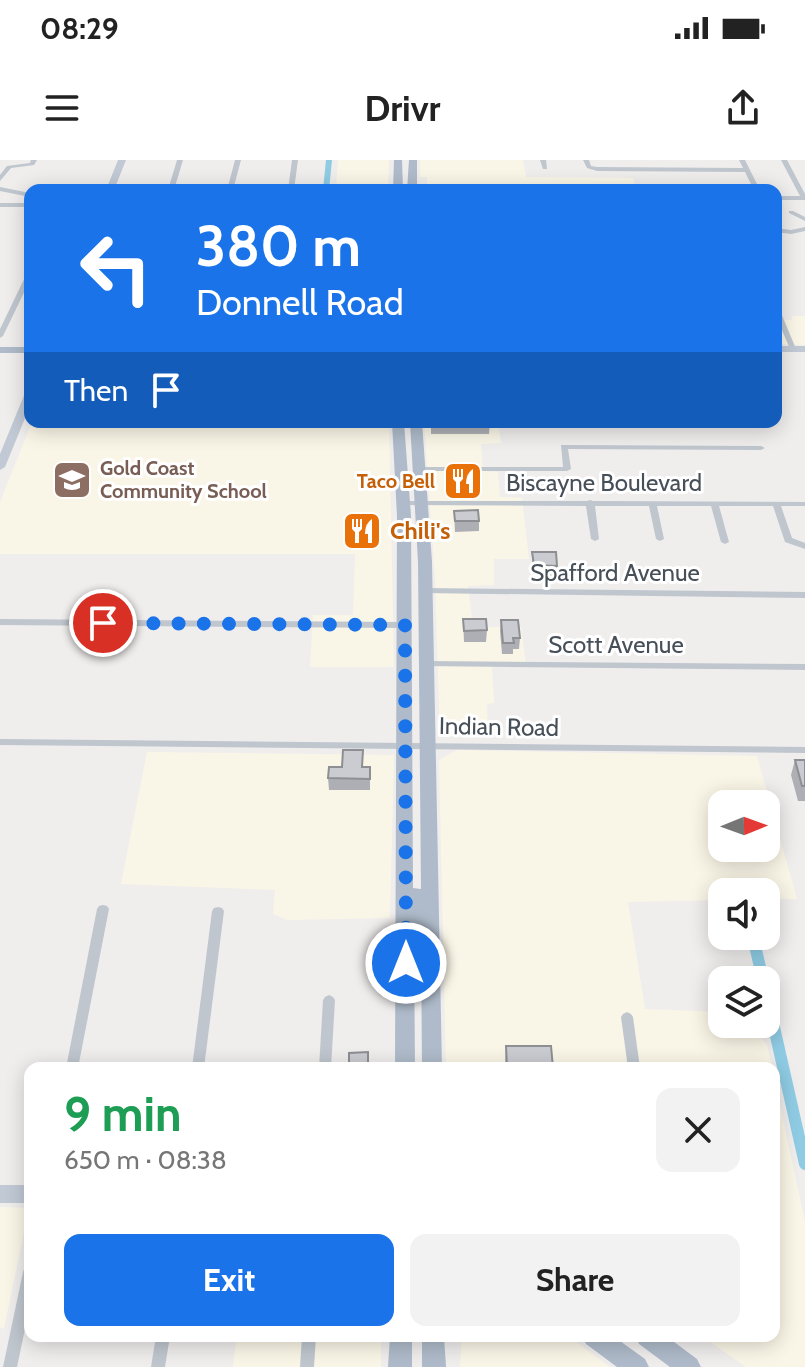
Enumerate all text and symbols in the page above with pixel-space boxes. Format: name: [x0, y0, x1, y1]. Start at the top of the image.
text: 08:29: [40, 10, 119, 47]
icon: menu: [40, 86, 84, 130]
text: Drivr: [365, 86, 440, 130]
icon: share: [721, 86, 765, 130]
text: 380 m: [196, 212, 361, 280]
icon: left: [64, 216, 168, 320]
text: Donnell Road: [196, 280, 404, 324]
icon: arrive: [144, 368, 188, 412]
text: Then: [64, 372, 128, 409]
place label: Gold Coast Community School: [100, 456, 267, 503]
school or university icon: Gold Coast Community School: [51, 459, 93, 501]
restaurant icon: Taco Bell: [442, 460, 484, 502]
street label: Biscayne Boulevard: [506, 468, 702, 497]
place label: Taco Bell: [357, 469, 435, 493]
restaurant icon: Chili's: [341, 510, 383, 552]
place label: Chili's: [390, 516, 450, 545]
street label: Spafford Avenue: [530, 558, 700, 587]
pin: [69, 589, 137, 657]
icon: arrive: [81, 601, 125, 645]
street label: Scott Avenue: [548, 630, 684, 659]
street label: Indian Road: [439, 711, 559, 742]
north arrow: [708, 790, 780, 862]
map controls: [708, 790, 780, 1038]
button: sound: [708, 878, 780, 950]
position arrow: [364, 921, 448, 1005]
button: layers: [708, 966, 780, 1038]
text: 9 min: [64, 1085, 182, 1143]
button: close: [656, 1088, 740, 1172]
text: 650 m · 08:38: [64, 1144, 227, 1176]
button: Exit: [64, 1234, 394, 1326]
button: Share: [410, 1234, 740, 1326]

